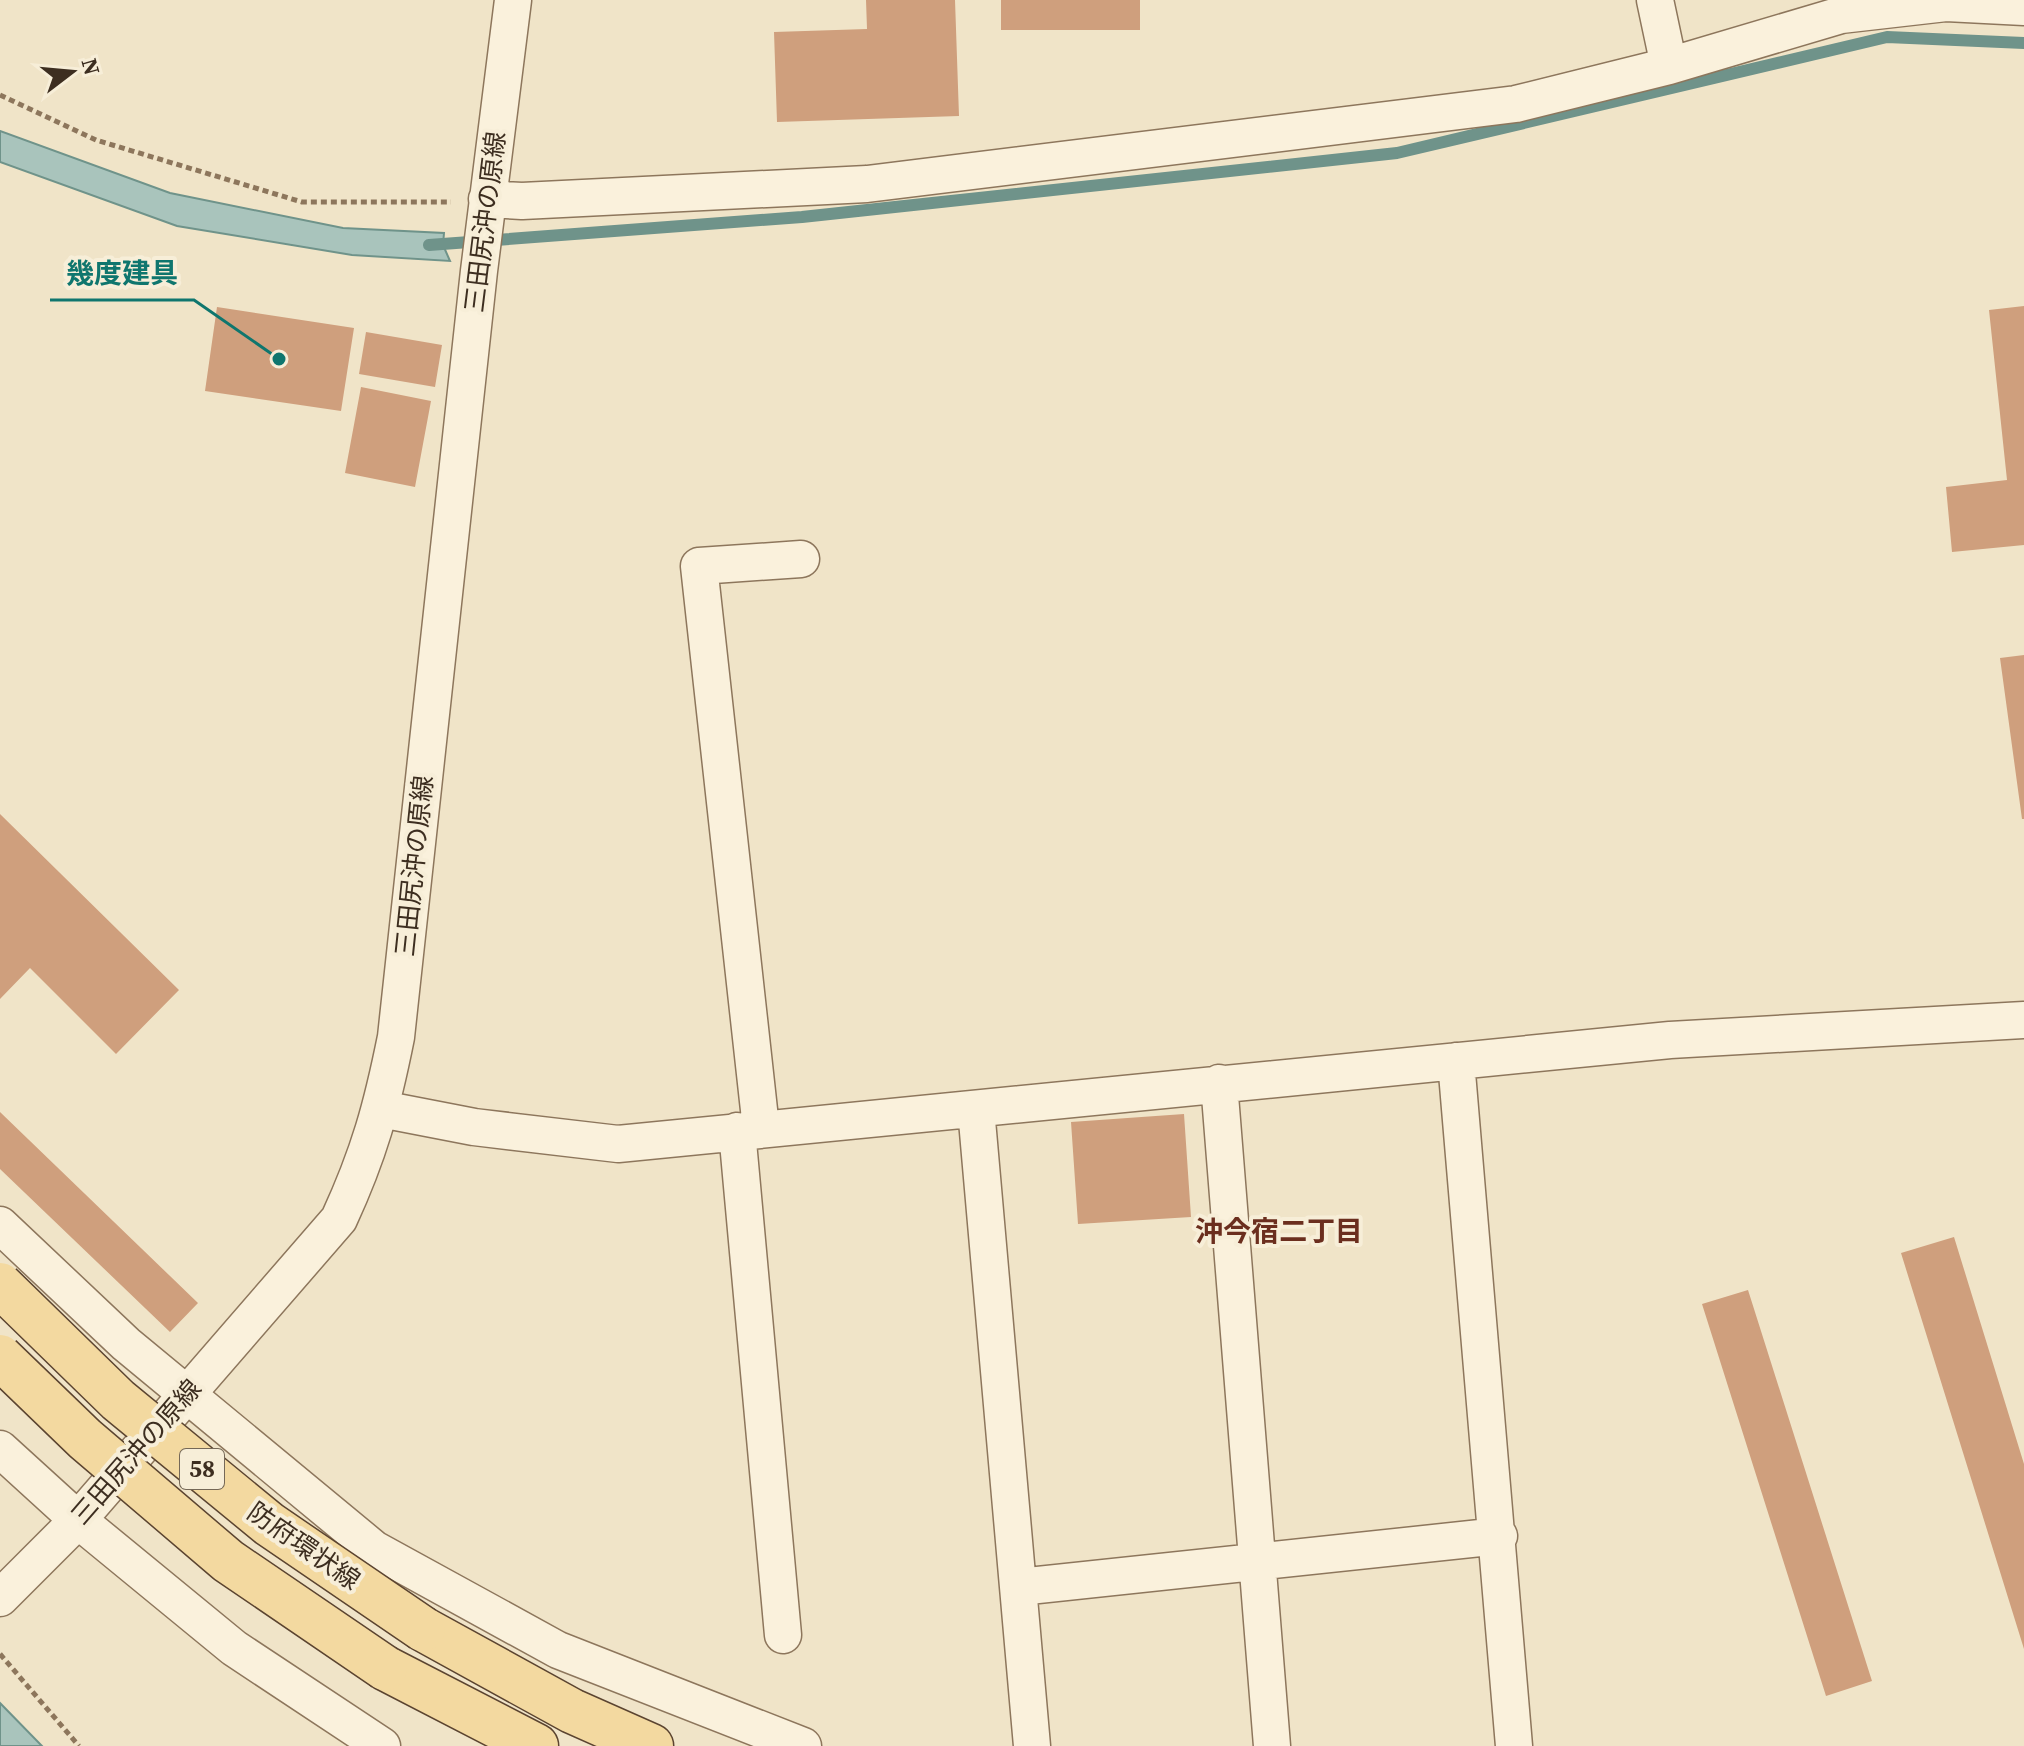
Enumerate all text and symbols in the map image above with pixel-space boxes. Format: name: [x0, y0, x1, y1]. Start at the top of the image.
north arrow: [32, 32, 112, 112]
text: N: [75, 55, 108, 78]
street label: 三田尻沖の原線: [456, 129, 514, 315]
callout: 幾度建具: [50, 248, 194, 300]
text: 幾度建具: [66, 254, 178, 292]
street label: 三田尻沖の原線: [387, 774, 441, 958]
district label: 沖今宿二丁目: [1195, 1212, 1363, 1250]
street label: 三田尻沖の原線: [63, 1372, 209, 1532]
road number: 58: [180, 1449, 224, 1489]
street label: 防府環状線: [240, 1494, 368, 1598]

